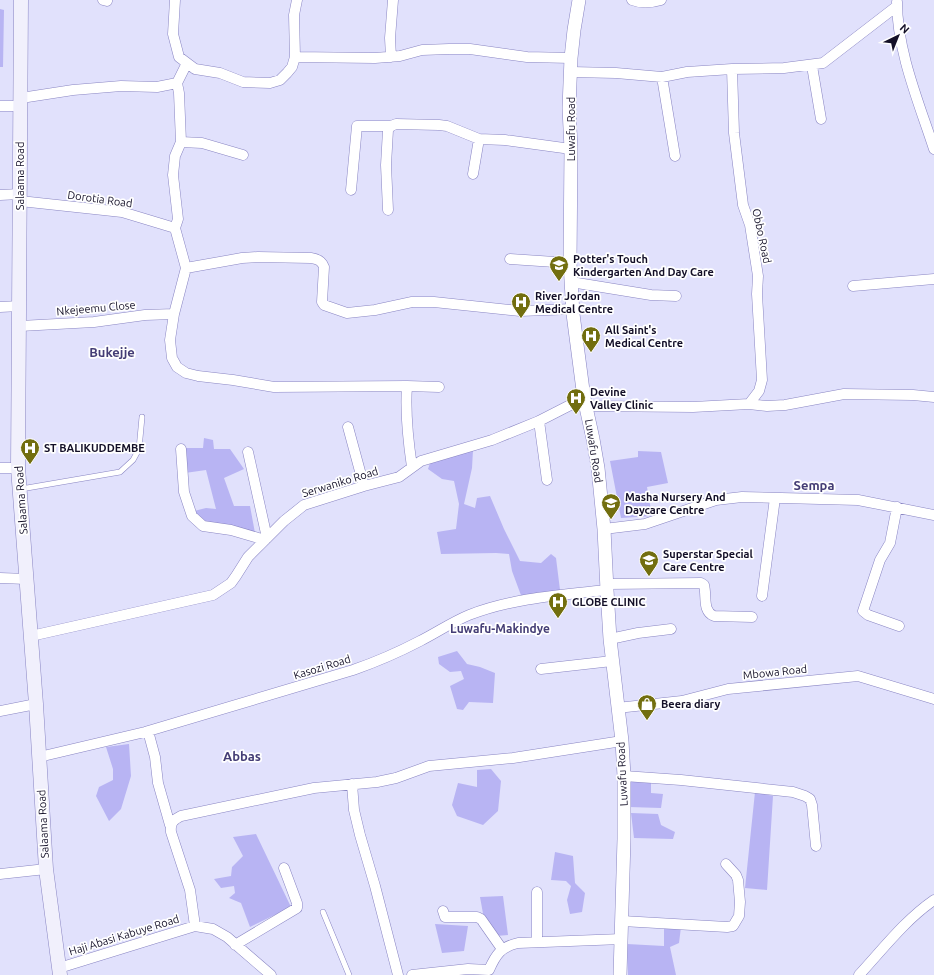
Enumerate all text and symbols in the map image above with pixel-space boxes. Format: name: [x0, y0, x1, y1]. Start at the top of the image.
north arrow: [878, 16, 918, 56]
text: N: [898, 21, 912, 36]
street label: Luwafu Road: [565, 97, 577, 161]
street label: Salaama Road: [14, 142, 26, 210]
street label: Dorotia Road: [67, 189, 133, 209]
street label: Obbo Road: [750, 208, 774, 264]
place label: Potter's Touch Kindergarten And Day Care: [573, 253, 714, 278]
school or university icon: Potter's Touch Kindergarten And Day Care: [548, 254, 570, 282]
place label: River Jordan Medical Centre: [535, 290, 613, 315]
hospital icon: River Jordan Medical Centre: [510, 291, 532, 319]
street label: Nkejeemu Close: [56, 299, 136, 317]
place label: All Saint's Medical Centre: [605, 324, 683, 349]
hospital icon: All Saint's Medical Centre: [580, 325, 602, 353]
district label: Bukejje: [89, 345, 135, 359]
place label: Devine Valley Clinic: [590, 386, 654, 411]
hospital icon: Devine Valley Clinic: [565, 387, 587, 415]
street label: Luwafu Road: [583, 418, 605, 484]
hospital icon: ST BALIKUDDEMBE: [19, 437, 41, 465]
place label: ST BALIKUDDEMBE: [44, 442, 145, 454]
street label: Salaama Road: [13, 465, 29, 535]
street label: Serwaniko Road: [300, 465, 380, 499]
district label: Sempa: [794, 478, 834, 492]
place label: Masha Nursery And Daycare Centre: [625, 491, 726, 516]
school or university icon: Masha Nursery And Daycare Centre: [600, 492, 622, 520]
place label: Superstar Special Care Centre: [663, 548, 754, 573]
school or university icon: Superstar Special Care Centre: [638, 549, 660, 577]
hospital icon: GLOBE CLINIC: [547, 591, 569, 619]
place label: GLOBE CLINIC: [572, 596, 645, 608]
district label: Luwafu-Makindye: [450, 622, 550, 635]
street label: Kasozi Road: [292, 653, 352, 681]
street label: Mbowa Road: [742, 663, 808, 681]
shop icon: Beera diary: [636, 693, 658, 721]
place label: Beera diary: [661, 698, 720, 710]
street label: Luwafu Road: [614, 742, 630, 806]
district label: Abbas: [223, 749, 261, 763]
street label: Salaama Road: [35, 789, 51, 859]
street label: Haji Abasi Kabuye Road: [67, 913, 181, 957]

